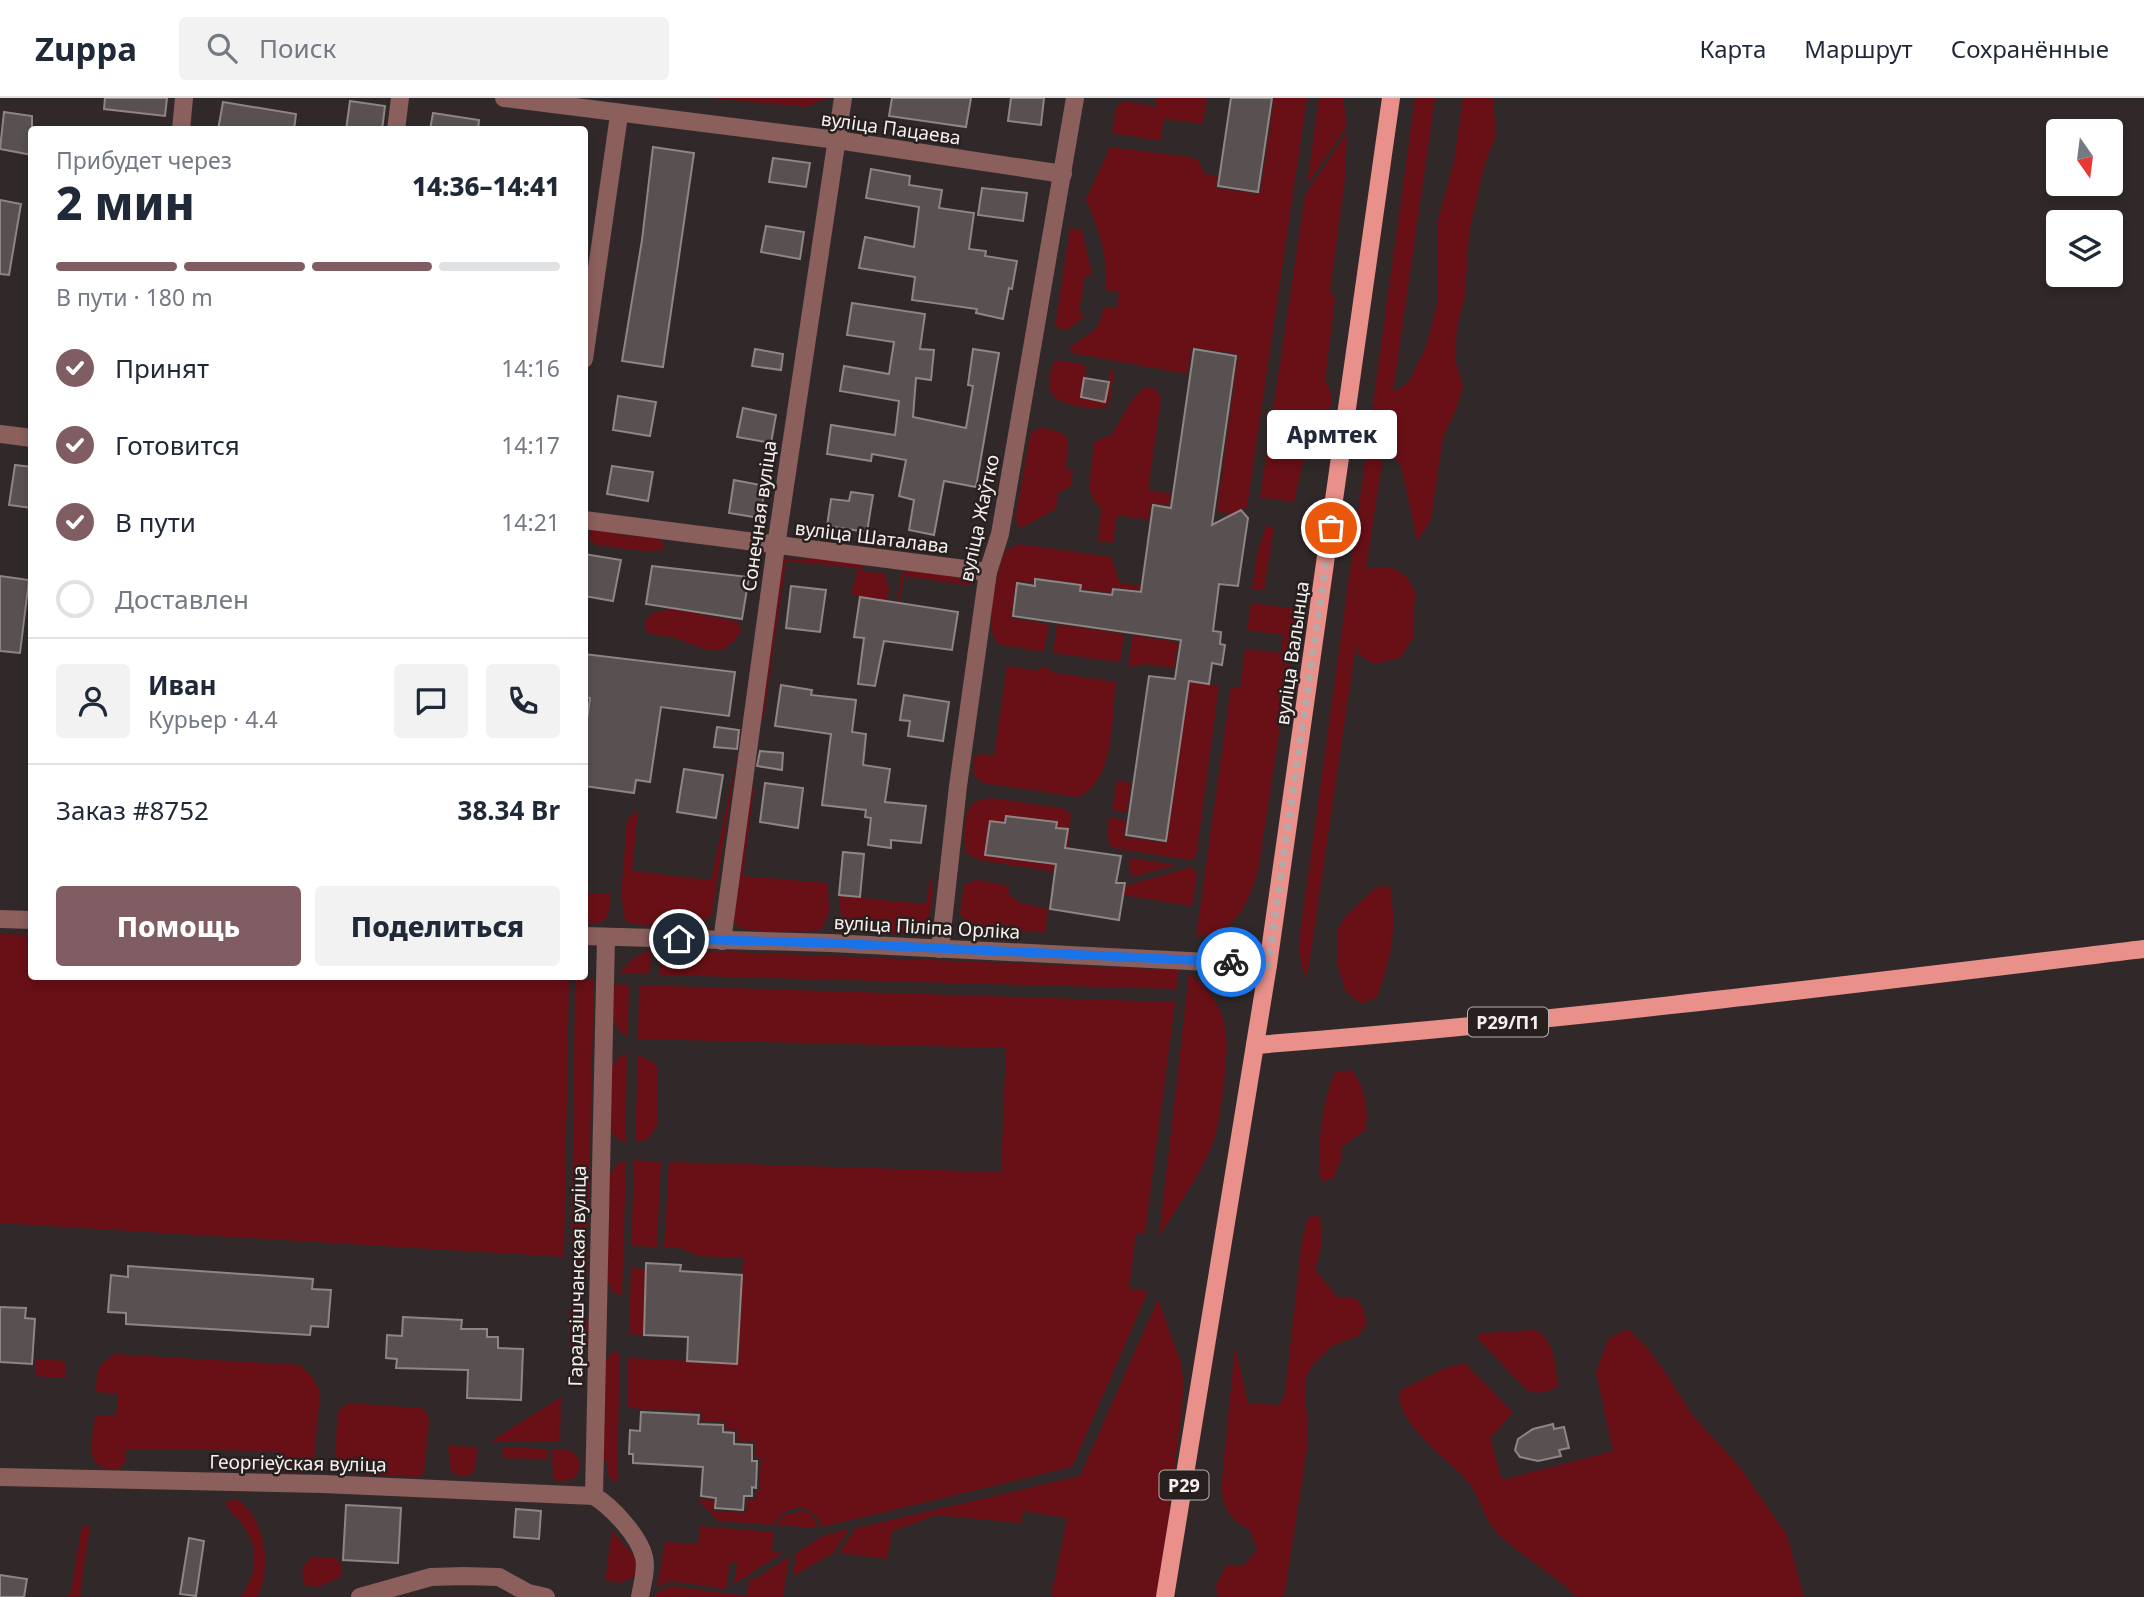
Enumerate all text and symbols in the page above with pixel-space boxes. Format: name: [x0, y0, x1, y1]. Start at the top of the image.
search box: [179, 17, 669, 80]
text: Zuppa: [35, 26, 137, 71]
icon: search: [203, 29, 241, 67]
text: Поиск: [259, 30, 336, 66]
text: Карта: [1699, 32, 1766, 65]
text: Маршрут: [1804, 32, 1913, 65]
text: Сохранённые: [1951, 32, 2109, 65]
street label: вуліца Пацаева: [819, 105, 963, 151]
north arrow: [2046, 119, 2123, 196]
map controls: [2046, 119, 2123, 287]
text: Прибудет через: [56, 144, 232, 176]
text: 14:36–14:41: [412, 168, 560, 204]
text: 2 мин: [56, 171, 195, 233]
button: layers: [2046, 210, 2123, 287]
text: В пути · 180 m: [56, 281, 213, 313]
icon: check: [56, 349, 94, 387]
text: Принят: [115, 350, 209, 386]
text: 14:16: [501, 352, 560, 384]
callout: Армтек: [1266, 409, 1396, 458]
text: Армтек: [1287, 418, 1377, 450]
icon: check: [56, 426, 94, 464]
text: Готовится: [115, 427, 240, 463]
text: 14:17: [501, 429, 560, 461]
street label: Сонечная вуліца: [736, 439, 782, 593]
street label: вуліца Жаўтко: [953, 452, 1005, 584]
pin: [1301, 498, 1361, 558]
icon: check: [56, 503, 94, 541]
text: В пути: [115, 504, 196, 540]
text: 14:21: [501, 506, 560, 538]
icon: bag: [1312, 509, 1350, 547]
street label: вуліца Шаталава: [794, 515, 950, 559]
street label: вуліца Валынца: [1269, 580, 1315, 726]
text: Доставлен: [115, 581, 249, 617]
button: person: [56, 664, 130, 738]
button: chat: [394, 664, 468, 738]
button: phone: [486, 664, 560, 738]
text: Иван: [148, 667, 217, 703]
text: Курьер · 4.4: [148, 703, 278, 735]
text: Заказ #8752: [56, 792, 209, 828]
text: 38.34 Br: [458, 792, 560, 828]
button: Помощь: [56, 886, 301, 966]
button: Поделиться: [315, 886, 560, 966]
pin: [649, 909, 709, 969]
street label: вуліца Піліпа Орліка: [833, 909, 1021, 945]
icon: home: [660, 920, 698, 958]
courier: [1196, 927, 1266, 997]
icon: bike: [1212, 943, 1250, 981]
road number: Р29/П1: [1468, 1007, 1548, 1037]
street label: Гарадзішчанская вуліца: [562, 1165, 592, 1387]
street label: Георгіеўская вуліца: [209, 1448, 387, 1478]
road number: Р29: [1160, 1470, 1208, 1500]

